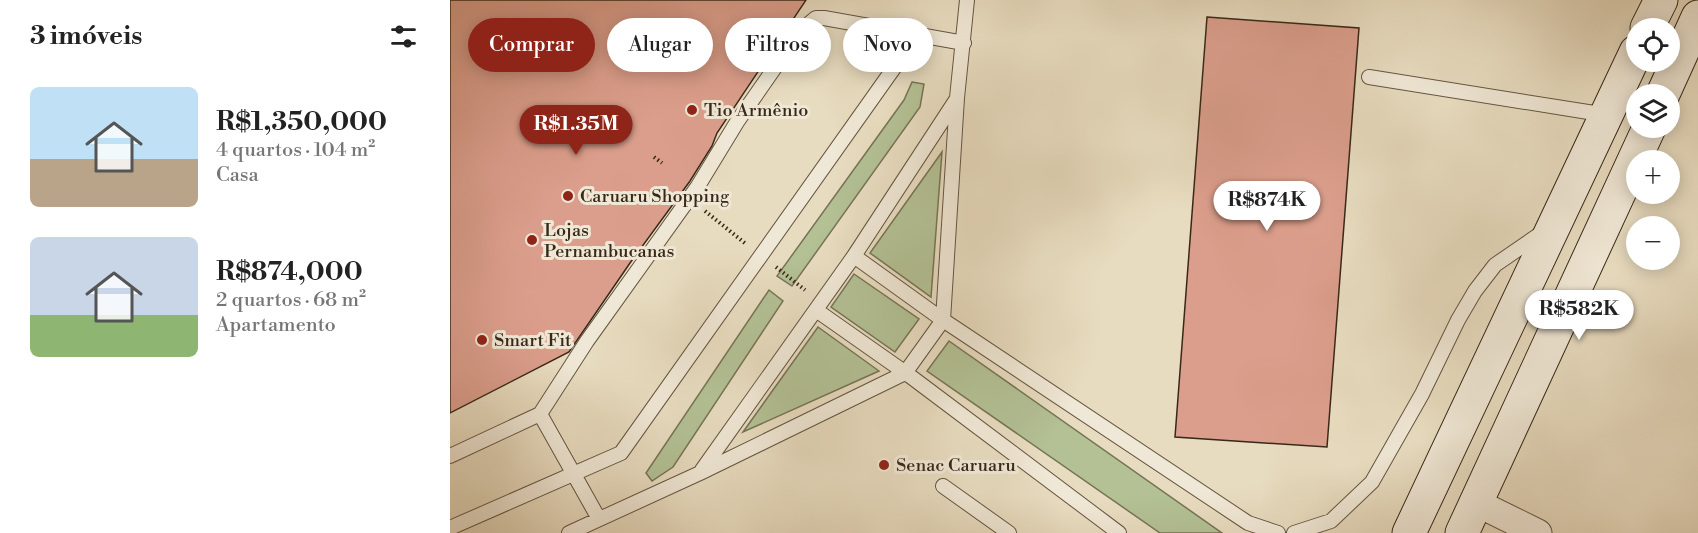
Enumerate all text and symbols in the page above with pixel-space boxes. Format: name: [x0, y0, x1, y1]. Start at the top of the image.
chip: Comprar: [468, 18, 595, 72]
chip: Alugar: [607, 18, 713, 72]
chip: Filtros: [725, 18, 831, 72]
chip: Novo: [843, 18, 933, 72]
map controls: [1626, 18, 1680, 270]
button: locate: [1626, 18, 1680, 72]
text: 3 imóveis: [30, 20, 143, 52]
icon: filters: [387, 20, 420, 53]
button: layers: [1626, 84, 1680, 138]
place label: Tio Armênio: [704, 99, 808, 122]
marker: Tio Armênio: [685, 103, 699, 117]
pin: R$1.35M: [521, 105, 631, 156]
text: R$1,350,000: [216, 106, 387, 138]
icon: home: [78, 111, 150, 183]
text: R$1.35M: [534, 112, 618, 137]
text: 4 quartos · 104 m²: [216, 138, 375, 163]
button: +: [1626, 150, 1680, 204]
text: Casa: [216, 163, 259, 188]
pin: R$874K: [1218, 181, 1316, 232]
place label: Caruaru Shopping: [580, 185, 730, 208]
text: R$874K: [1227, 188, 1307, 213]
marker: Caruaru Shopping: [561, 189, 575, 203]
button: −: [1626, 216, 1680, 270]
place label: Lojas Pernambucanas: [544, 219, 674, 263]
marker: Lojas Pernambucanas: [525, 233, 539, 247]
text: R$874,000: [216, 256, 363, 288]
icon: home: [78, 261, 150, 333]
text: 2 quartos · 68 m²: [216, 288, 366, 313]
pin: R$582K: [1530, 290, 1628, 341]
text: R$582K: [1539, 297, 1619, 322]
text: Apartamento: [216, 313, 336, 338]
place label: Smart Fit: [494, 329, 572, 352]
marker: Smart Fit: [475, 333, 489, 347]
place label: Senac Caruaru: [896, 454, 1016, 477]
marker: Senac Caruaru: [877, 458, 891, 472]

